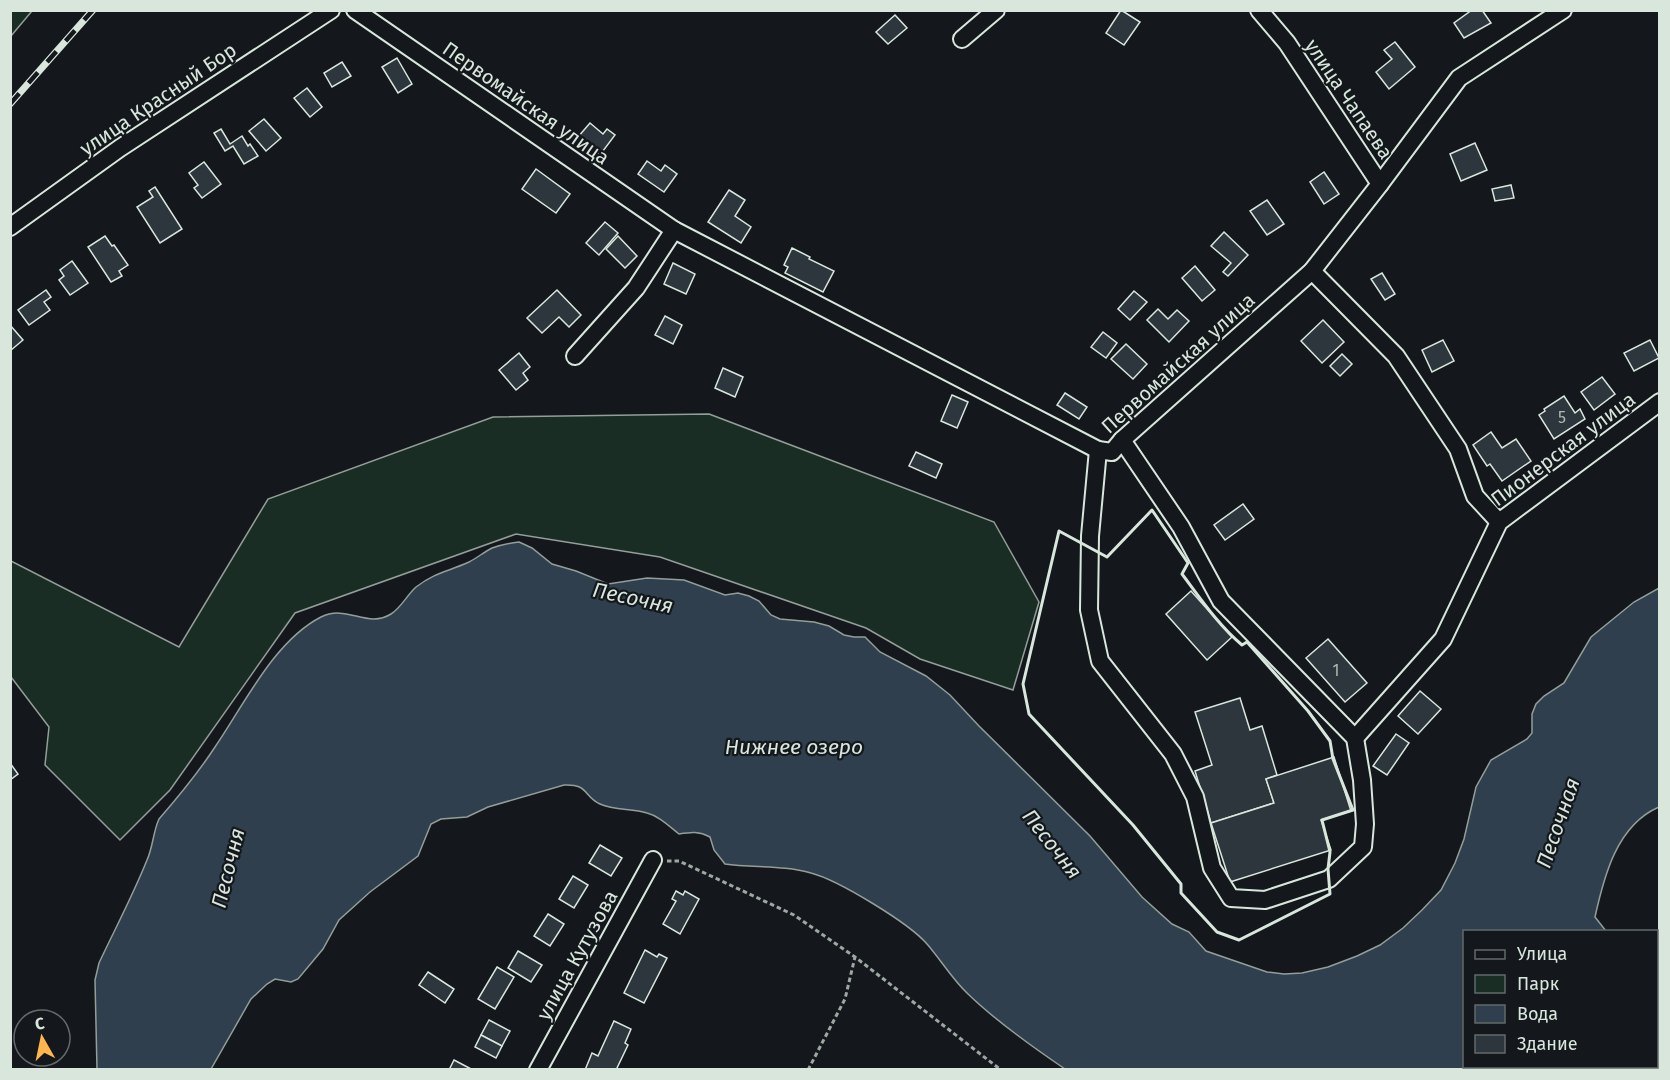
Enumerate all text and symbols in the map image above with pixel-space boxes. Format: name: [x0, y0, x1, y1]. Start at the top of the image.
street label: улица Чапаева: [1300, 34, 1398, 164]
street label: Первомайская улица: [438, 36, 614, 170]
street label: улица Красный Бор: [75, 38, 241, 160]
street label: Первомайская улица: [1096, 288, 1260, 438]
street label: Пионерская улица: [1486, 387, 1640, 511]
house number: 5: [1558, 408, 1566, 427]
water label: Песочня: [590, 577, 676, 619]
house number: 1: [1333, 661, 1339, 680]
water label: Нижнее озеро: [725, 734, 863, 760]
water label: Песочная: [1530, 775, 1586, 871]
water label: Песочня: [1017, 804, 1087, 884]
water label: Песочня: [206, 825, 250, 911]
street label: улица Кутузова: [531, 886, 623, 1024]
legend: [1463, 930, 1658, 1068]
text: Улица: [1517, 943, 1567, 965]
text: Парк: [1517, 973, 1560, 995]
text: Вода: [1517, 1003, 1558, 1025]
north arrow: [12, 1008, 72, 1068]
text: С: [34, 1013, 47, 1034]
text: Здание: [1517, 1033, 1578, 1055]

